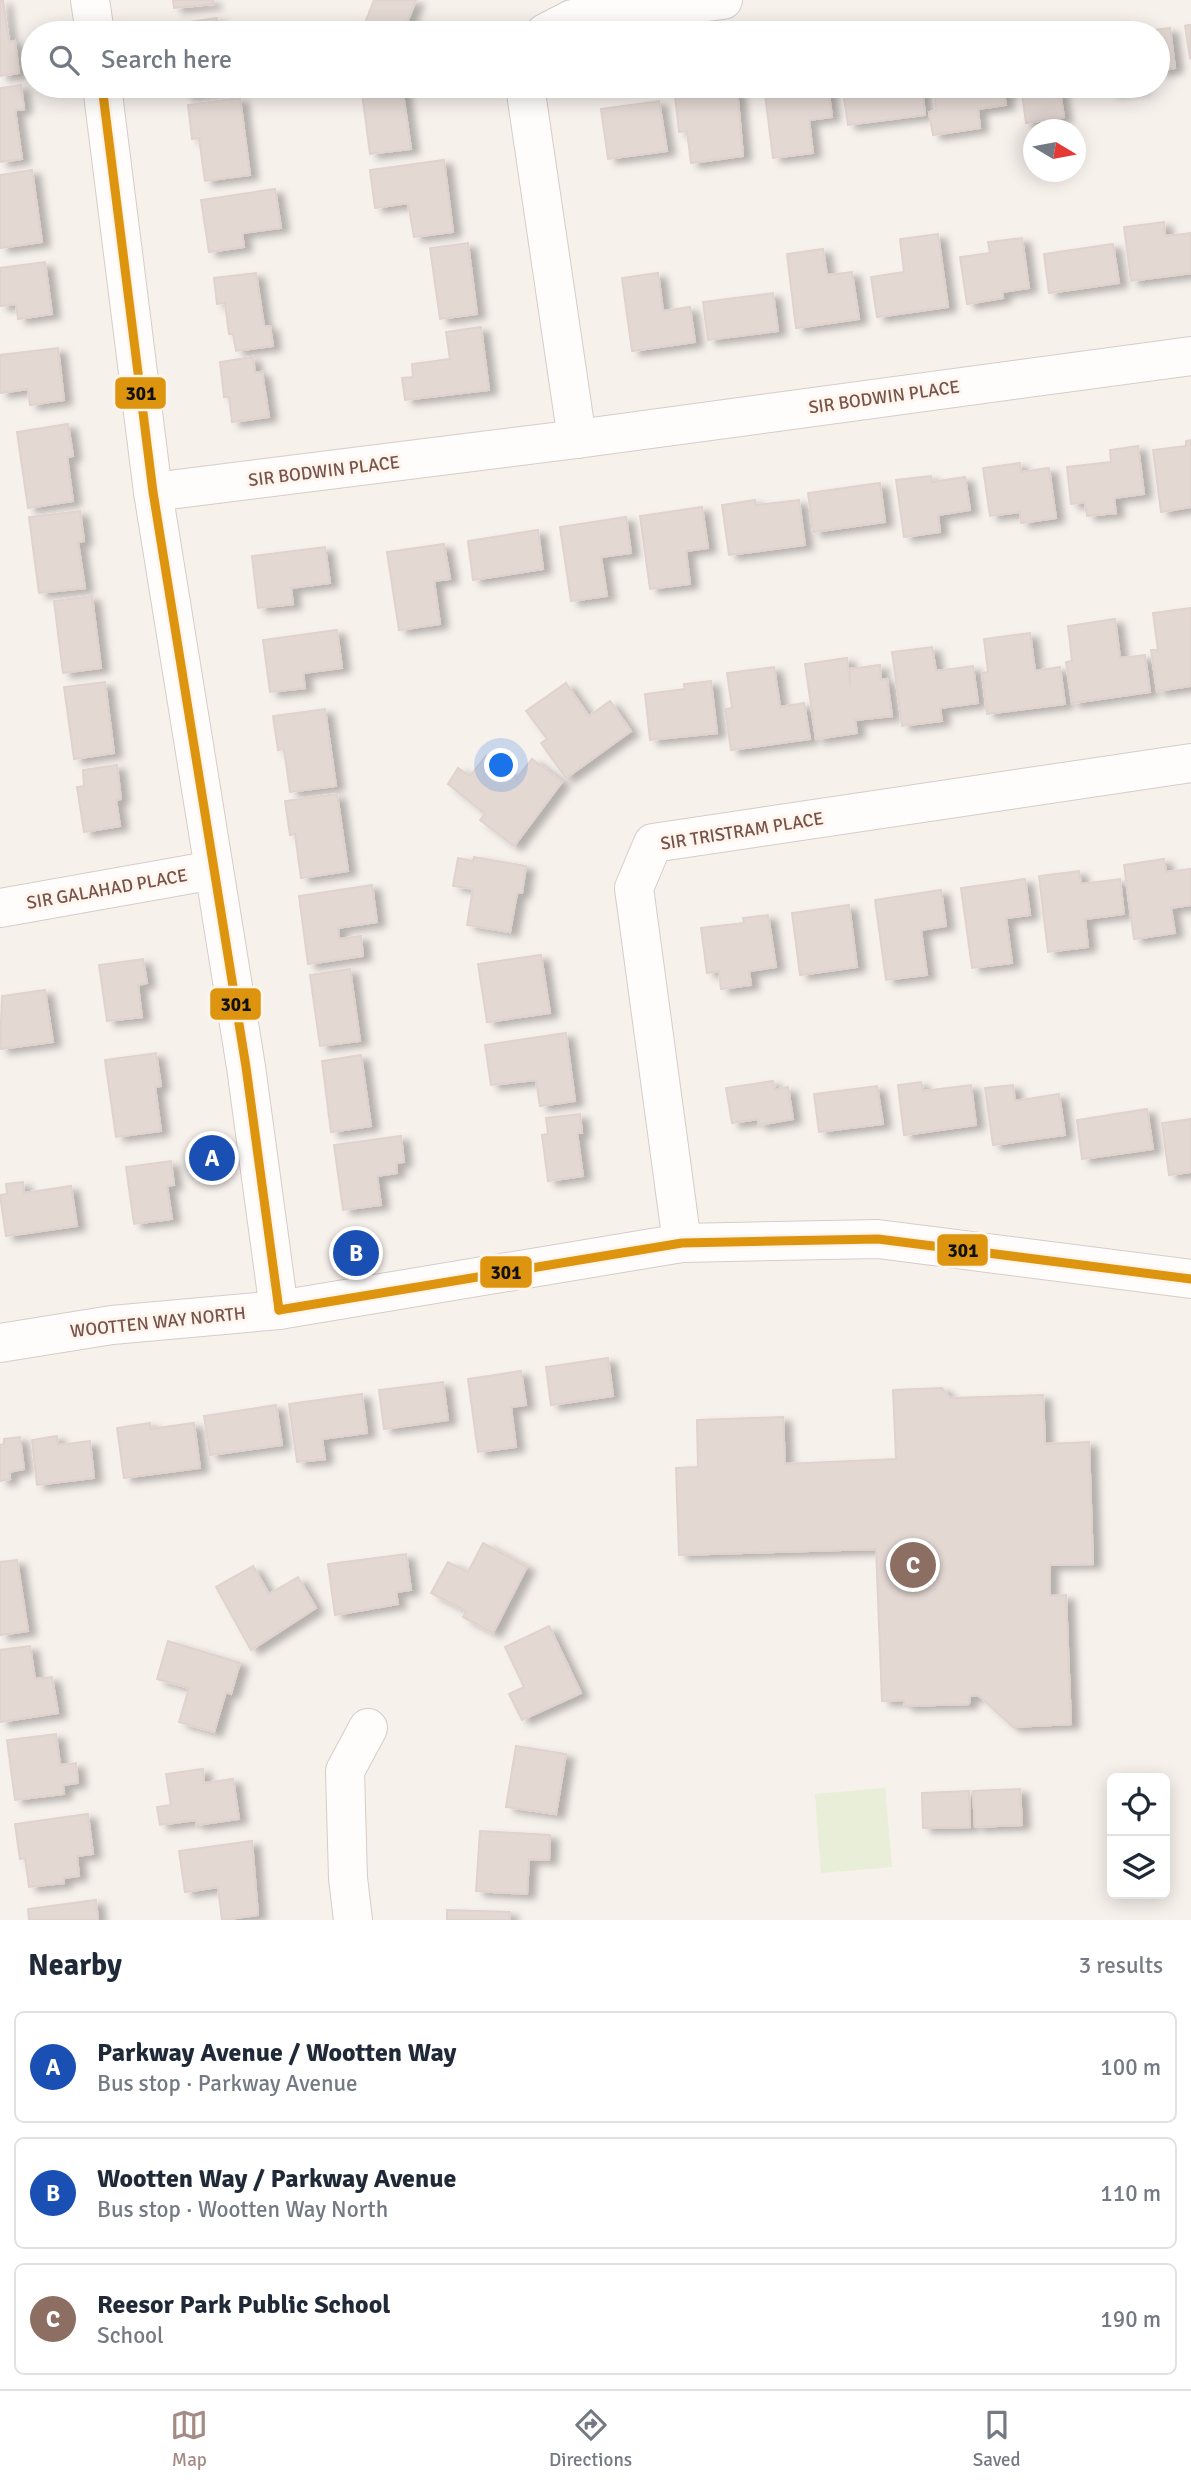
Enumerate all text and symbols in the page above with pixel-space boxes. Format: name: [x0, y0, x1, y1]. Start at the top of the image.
search box: [21, 21, 1170, 98]
icon: search: [45, 41, 83, 79]
text: Search here: [101, 44, 232, 76]
north arrow: [1023, 119, 1086, 182]
line badge: 301: [114, 376, 167, 410]
street label: SIR BODWIN PLACE: [807, 376, 961, 418]
text: 301: [126, 382, 156, 406]
street label: SIR BODWIN PLACE: [247, 451, 401, 491]
your location: [484, 748, 518, 782]
street label: SIR TRISTRAM PLACE: [659, 807, 825, 855]
street label: SIR GALAHAD PLACE: [25, 864, 189, 914]
line badge: 301: [209, 987, 262, 1021]
text: 301: [221, 993, 251, 1017]
pin: A: [189, 1132, 235, 1184]
pin: B: [333, 1227, 379, 1279]
line badge: 301: [936, 1233, 989, 1267]
text: 301: [948, 1239, 978, 1263]
line badge: 301: [479, 1255, 533, 1289]
text: 301: [491, 1261, 521, 1285]
street label: WOOTTEN WAY NORTH: [69, 1302, 247, 1342]
pin: C: [890, 1539, 936, 1591]
map controls: [1107, 1773, 1170, 1899]
button: locate: [1107, 1773, 1170, 1836]
button: layers: [1107, 1836, 1170, 1899]
text: Nearby: [28, 1947, 122, 1984]
text: 3 results: [1079, 1951, 1163, 1980]
text: Parkway Avenue / Wootten Way: [97, 2037, 456, 2069]
text: A: [46, 2053, 60, 2082]
text: 100 m: [1100, 2053, 1161, 2082]
text: Bus stop · Parkway Avenue: [97, 2069, 358, 2098]
text: Wootten Way / Parkway Avenue: [97, 2163, 456, 2195]
text: B: [46, 2179, 60, 2208]
text: 110 m: [1100, 2179, 1161, 2208]
text: Bus stop · Wootten Way North: [97, 2195, 388, 2224]
text: Reesor Park Public School: [97, 2289, 390, 2321]
text: C: [46, 2305, 60, 2334]
text: 190 m: [1100, 2305, 1161, 2334]
text: School: [97, 2321, 164, 2350]
tab: Map: [170, 2406, 208, 2472]
tab: Directions: [549, 2406, 632, 2472]
tab: Saved: [973, 2406, 1021, 2472]

